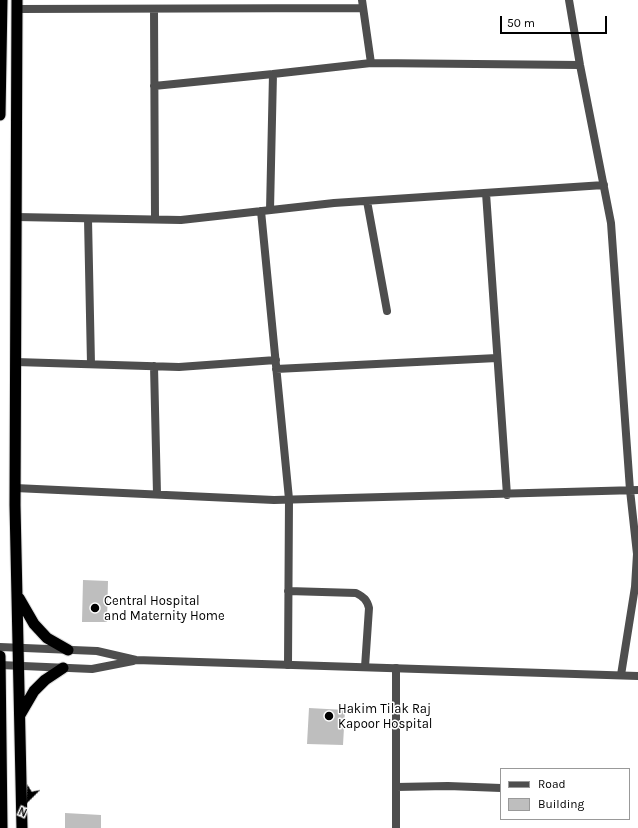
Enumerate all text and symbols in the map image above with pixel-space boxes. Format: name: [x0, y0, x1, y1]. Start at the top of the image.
scale bar: [502, 8, 609, 34]
text: 50 m: [507, 16, 535, 30]
place label: Central Hospital and Maternity Home: [104, 593, 225, 624]
marker: Central Hospital and Maternity Home: [89, 602, 101, 614]
place label: Hakim Tilak Raj Kapoor Hospital: [338, 701, 432, 732]
marker: Hakim Tilak Raj Kapoor Hospital: [323, 710, 335, 722]
legend: [500, 768, 630, 820]
text: Road: [538, 777, 566, 791]
north arrow: [8, 780, 48, 820]
text: Building: [538, 797, 584, 811]
text: N: [17, 804, 29, 819]

